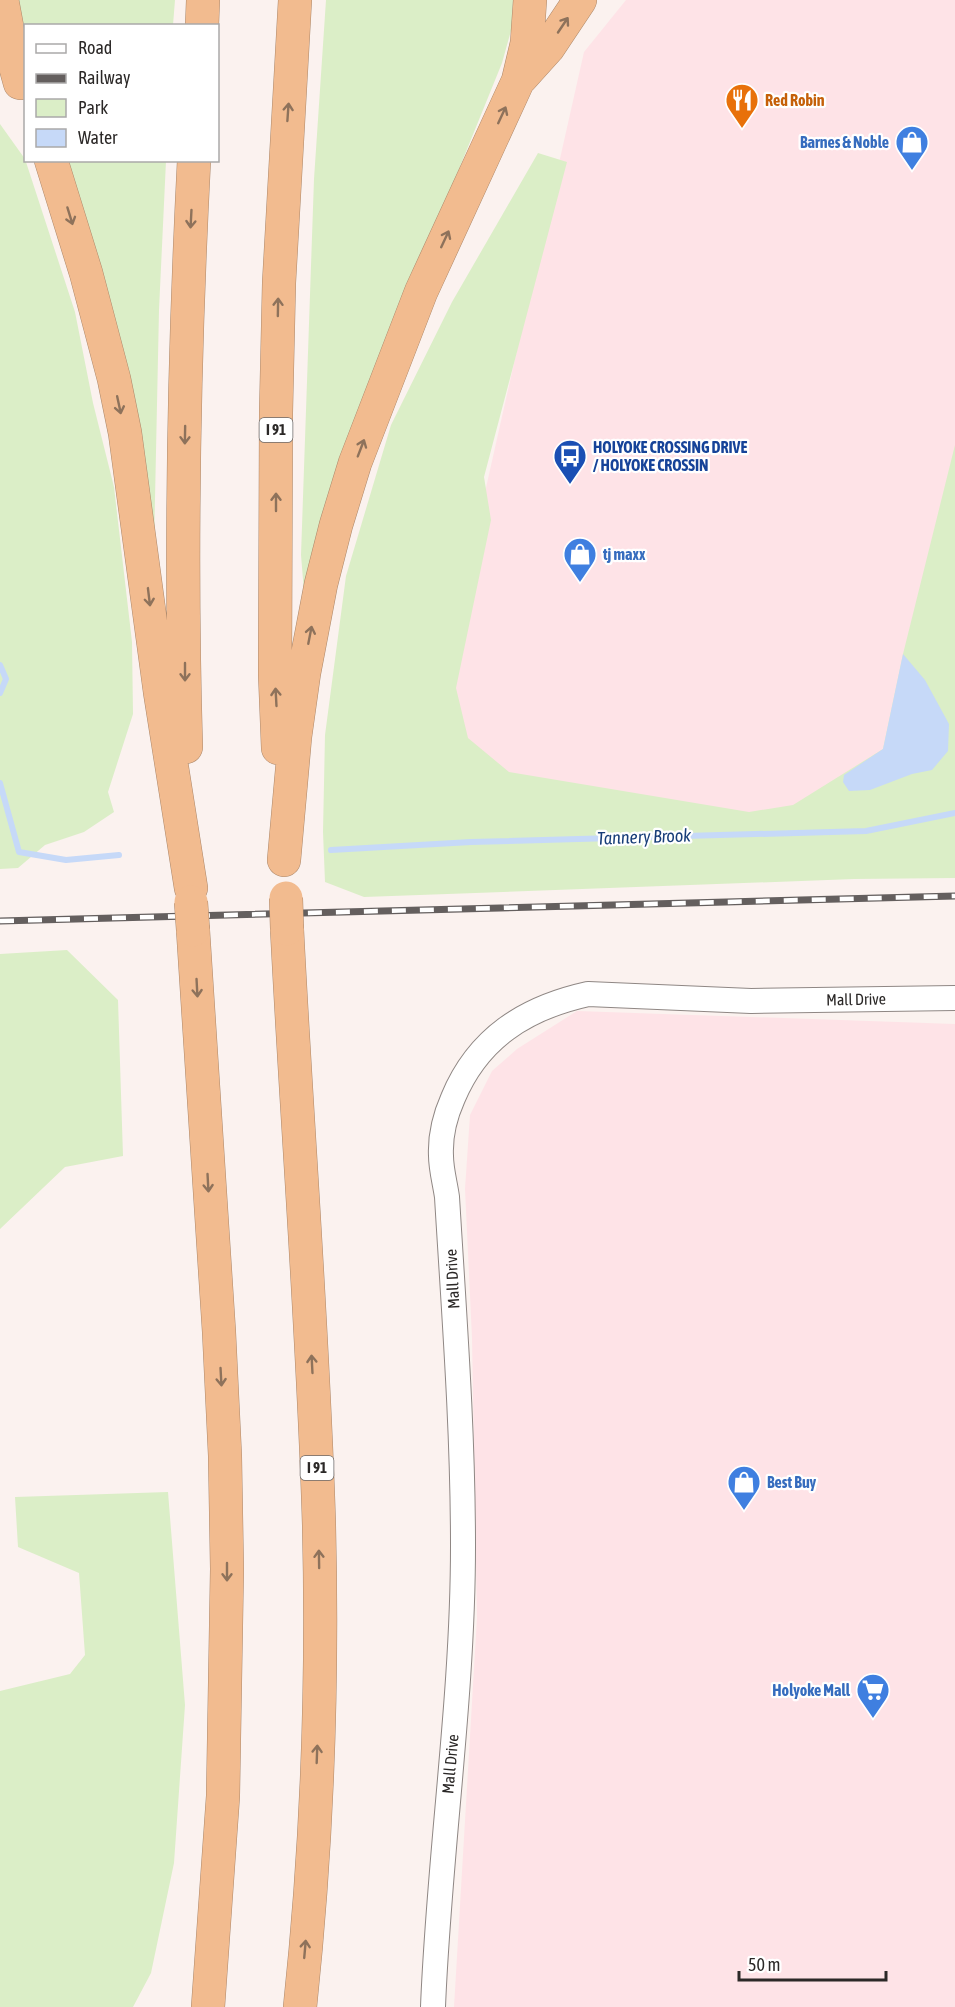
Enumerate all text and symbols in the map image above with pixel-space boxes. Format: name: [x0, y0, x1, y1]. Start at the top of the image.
one-way arrow: [557, 17, 569, 34]
legend: [24, 24, 219, 162]
text: Road: [78, 37, 112, 58]
text: Railway: [78, 67, 130, 88]
restaurant icon: Red Robin: [724, 82, 760, 129]
place label: Red Robin: [765, 91, 825, 109]
text: Park: [78, 97, 108, 118]
one-way arrow: [282, 103, 293, 123]
one-way arrow: [498, 106, 509, 124]
shop icon: Barnes & Noble: [894, 124, 930, 171]
text: Water: [78, 127, 118, 148]
place label: Barnes & Noble: [800, 133, 889, 151]
one-way arrow: [65, 206, 76, 225]
one-way arrow: [185, 208, 196, 228]
one-way arrow: [440, 230, 452, 248]
one-way arrow: [273, 298, 284, 318]
one-way arrow: [114, 395, 126, 414]
road number: I 91: [260, 418, 292, 442]
one-way arrow: [179, 424, 191, 444]
bus stop icon: HOLYOKE CROSSING DRIVE / HOLYOKE CROSSIN: [552, 438, 588, 485]
place label: HOLYOKE CROSSING DRIVE / HOLYOKE CROSSIN: [593, 438, 747, 474]
one-way arrow: [356, 439, 367, 457]
one-way arrow: [270, 492, 282, 512]
shop icon: tj maxx: [562, 536, 598, 583]
place label: tj maxx: [602, 545, 646, 563]
one-way arrow: [143, 587, 154, 607]
one-way arrow: [305, 626, 316, 646]
one-way arrow: [179, 661, 191, 681]
one-way arrow: [271, 687, 282, 707]
water label: Tannery Brook: [597, 824, 692, 849]
one-way arrow: [191, 978, 202, 998]
street label: Mall Drive: [826, 989, 886, 1009]
one-way arrow: [203, 1172, 214, 1192]
street label: Mall Drive: [441, 1249, 463, 1309]
one-way arrow: [306, 1355, 317, 1375]
one-way arrow: [216, 1367, 227, 1387]
road number: I 91: [300, 1456, 334, 1480]
shop icon: Best Buy: [726, 1464, 762, 1511]
place label: Best Buy: [767, 1473, 817, 1491]
one-way arrow: [313, 1550, 325, 1570]
one-way arrow: [221, 1562, 233, 1582]
supermarket icon: Holyoke Mall: [855, 1672, 891, 1719]
place label: Holyoke Mall: [772, 1681, 851, 1699]
street label: Mall Drive: [438, 1733, 462, 1795]
one-way arrow: [311, 1745, 322, 1765]
one-way arrow: [300, 1939, 311, 1959]
scale bar: [739, 1944, 886, 1982]
text: 50 m: [748, 1954, 780, 1975]

